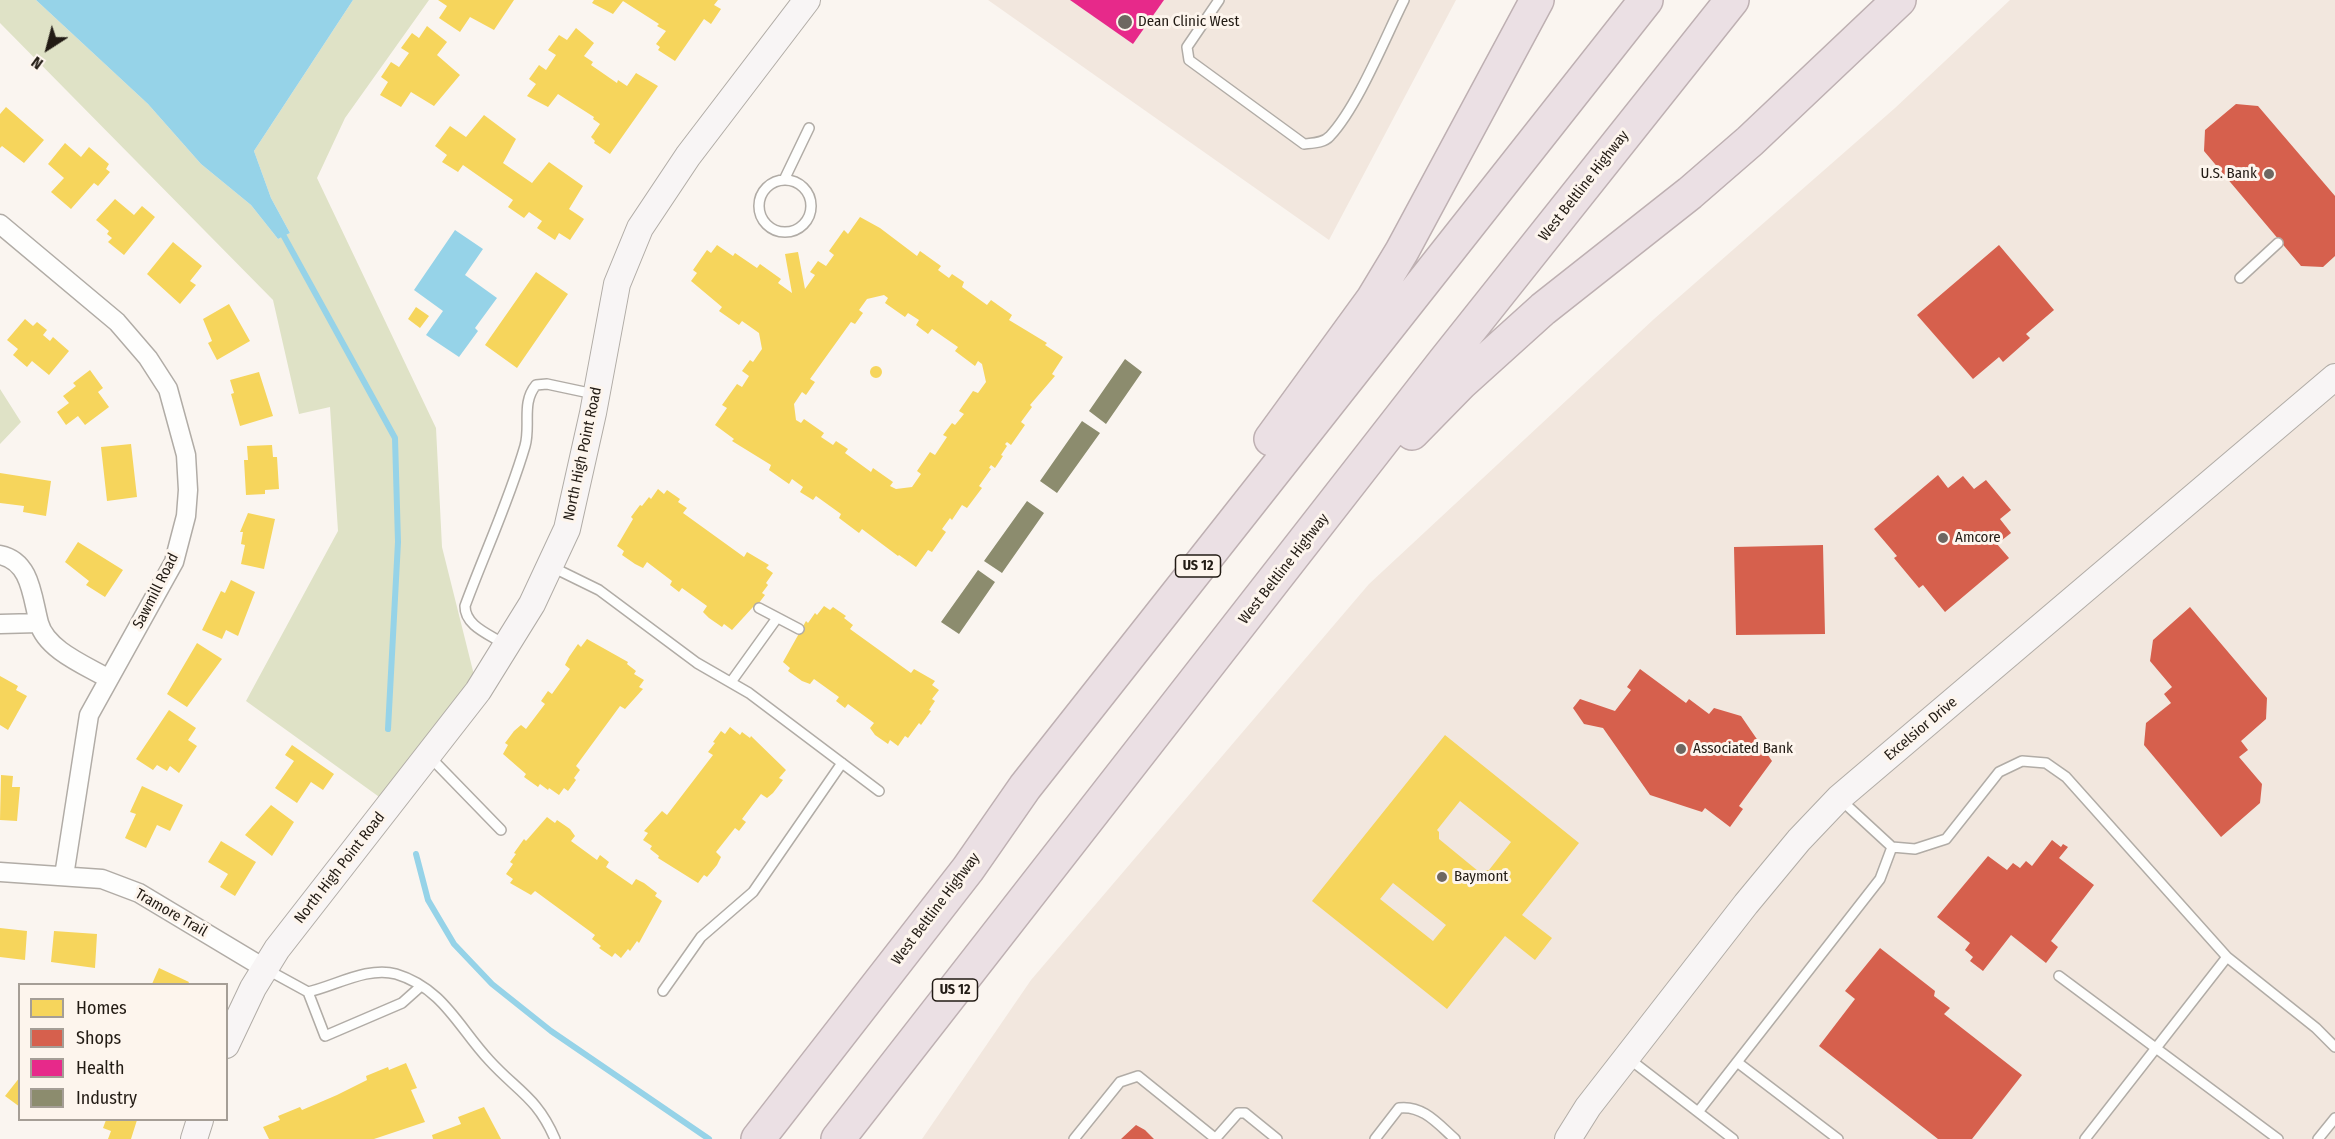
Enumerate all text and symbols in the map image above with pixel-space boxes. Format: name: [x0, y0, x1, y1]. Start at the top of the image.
marker: Dean Clinic West: [1116, 13, 1134, 31]
place label: Dean Clinic West: [1138, 13, 1239, 31]
north arrow: [18, 18, 78, 78]
text: N: [28, 52, 47, 73]
street label: West Beltline Highway: [1535, 127, 1633, 245]
place label: U.S. Bank: [2201, 165, 2257, 183]
marker: U.S. Bank: [2262, 167, 2276, 181]
street label: North High Point Road: [560, 385, 606, 523]
street label: West Beltline Highway: [1235, 510, 1333, 628]
place label: Amcore: [1955, 529, 2001, 547]
marker: Amcore: [1936, 531, 1950, 545]
street label: Sawmill Road: [129, 550, 183, 632]
road number: US 12: [1176, 555, 1220, 577]
street label: Excelsior Drive: [1881, 693, 1961, 765]
place label: Associated Bank: [1693, 740, 1793, 758]
marker: Associated Bank: [1674, 742, 1688, 756]
street label: North High Point Road: [291, 809, 389, 927]
street label: West Beltline Highway: [888, 849, 984, 969]
place label: Baymont: [1454, 868, 1508, 886]
marker: Baymont: [1435, 870, 1449, 884]
street label: Tramore Trail: [132, 885, 210, 941]
road number: US 12: [932, 979, 978, 1001]
legend: [18, 983, 228, 1121]
text: Homes: [76, 997, 127, 1019]
text: Shops: [76, 1027, 121, 1049]
text: Health: [76, 1057, 124, 1079]
text: Industry: [76, 1087, 137, 1109]

